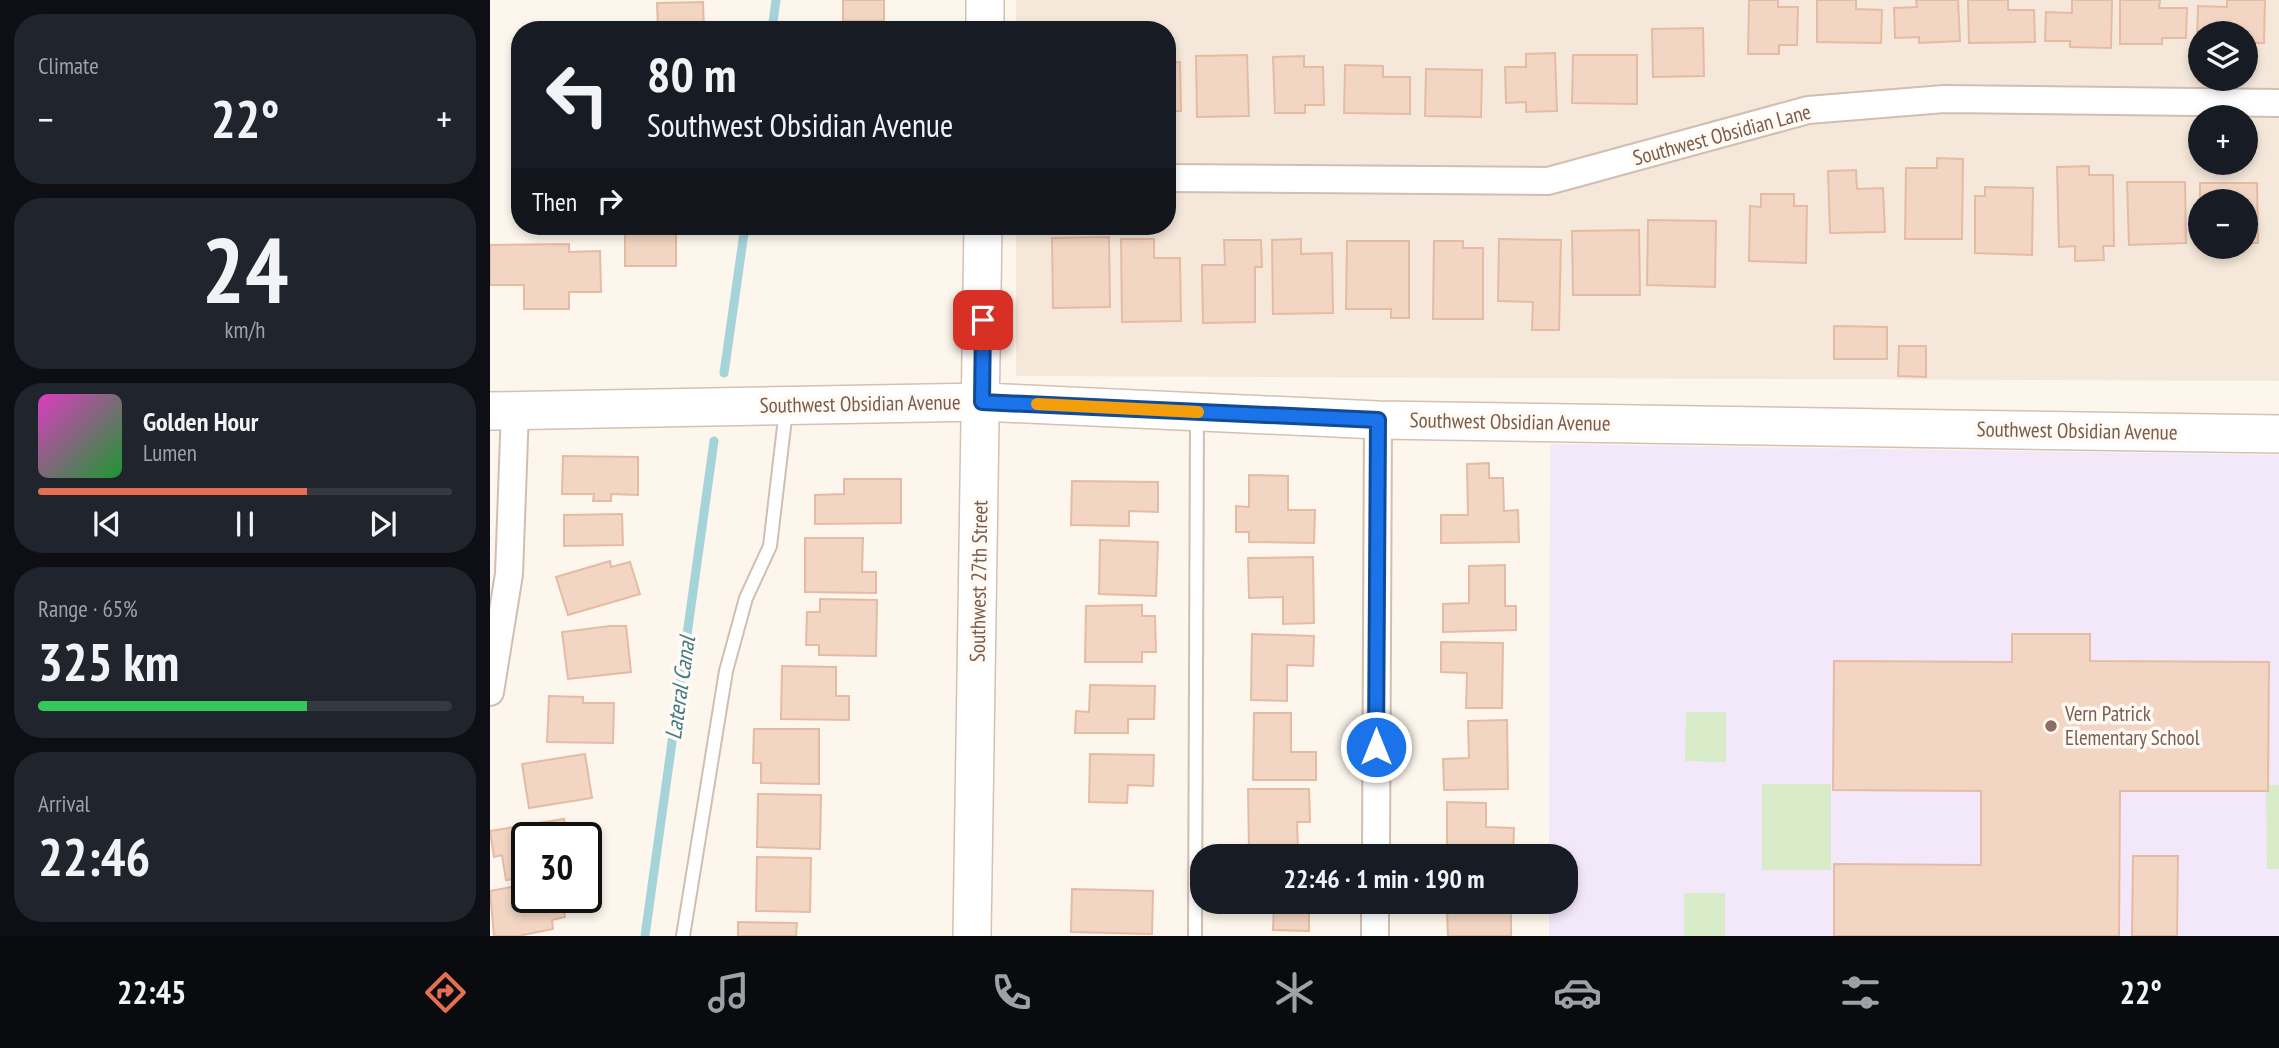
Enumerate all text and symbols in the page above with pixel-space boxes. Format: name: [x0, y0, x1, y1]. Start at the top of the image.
map controls: [2188, 21, 2258, 259]
button: layers: [2188, 21, 2258, 91]
text: 80 m: [647, 42, 736, 106]
icon: left: [532, 49, 623, 140]
text: Climate: [38, 51, 99, 80]
text: 22°: [211, 85, 279, 152]
text: −: [38, 94, 54, 143]
text: +: [436, 94, 452, 143]
street label: Southwest Obsidian Lane: [1630, 98, 1814, 171]
text: Southwest Obsidian Avenue: [647, 104, 953, 146]
button: +: [2188, 105, 2258, 175]
icon: right: [591, 182, 629, 220]
text: Then: [532, 185, 577, 218]
button: −: [2188, 189, 2258, 259]
text: 24: [202, 210, 289, 328]
pin: [953, 290, 1013, 350]
icon: arrive: [964, 301, 1002, 339]
text: km/h: [225, 315, 265, 344]
street label: Southwest Obsidian Avenue: [759, 388, 961, 419]
text: Golden Hour: [143, 405, 258, 438]
street label: Southwest Obsidian Avenue: [1409, 406, 1611, 437]
street label: Southwest Obsidian Avenue: [1976, 415, 2178, 446]
text: Lumen: [143, 438, 197, 467]
street label: Southwest 27th Street: [964, 500, 993, 662]
icon: previous: [88, 505, 126, 543]
icon: pause: [226, 505, 264, 543]
icon: next: [364, 505, 402, 543]
text: Range · 65%: [38, 594, 138, 623]
text: 325 km: [38, 628, 179, 695]
water label: Lateral Canal: [658, 632, 701, 741]
place label: Vern Patrick Elementary School: [2064, 700, 2200, 751]
position arrow: [1339, 710, 1413, 784]
marker: Vern Patrick Elementary School: [2043, 718, 2059, 734]
text: Arrival: [38, 789, 90, 818]
speed limit sign: 30: [511, 822, 602, 913]
text: 22:46: [38, 823, 150, 890]
text: 22:46 · 1 min · 190 m: [1284, 862, 1484, 895]
icon: directions: [421, 968, 470, 1017]
icon: music: [704, 968, 753, 1017]
icon: phone: [987, 968, 1036, 1017]
icon: climate: [1270, 968, 1319, 1017]
icon: car: [1553, 968, 1602, 1017]
icon: filters: [1836, 968, 1885, 1017]
text: 22:45: [117, 971, 186, 1013]
text: 22°: [2120, 971, 2162, 1013]

